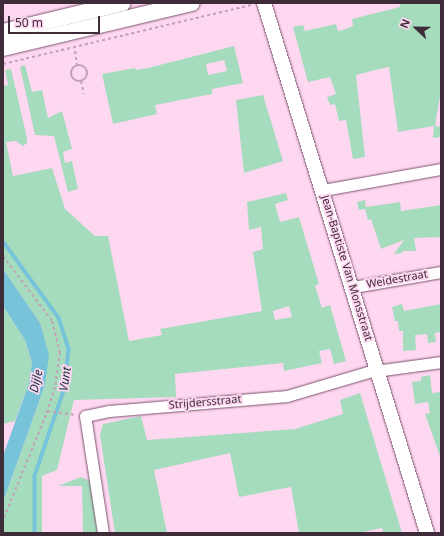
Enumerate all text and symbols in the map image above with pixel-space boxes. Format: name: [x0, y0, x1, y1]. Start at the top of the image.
scale bar: [10, 8, 102, 34]
north arrow: [396, 8, 436, 48]
text: 50 m: [15, 14, 43, 31]
text: N: [396, 16, 413, 30]
street label: Jean-Baptiste Van Monsstraat: [319, 194, 375, 342]
street label: Weidestraat: [365, 267, 429, 291]
water label: Vunt: [56, 366, 74, 392]
water label: Dijle: [26, 368, 46, 394]
street label: Strijdersstraat: [168, 392, 242, 412]

